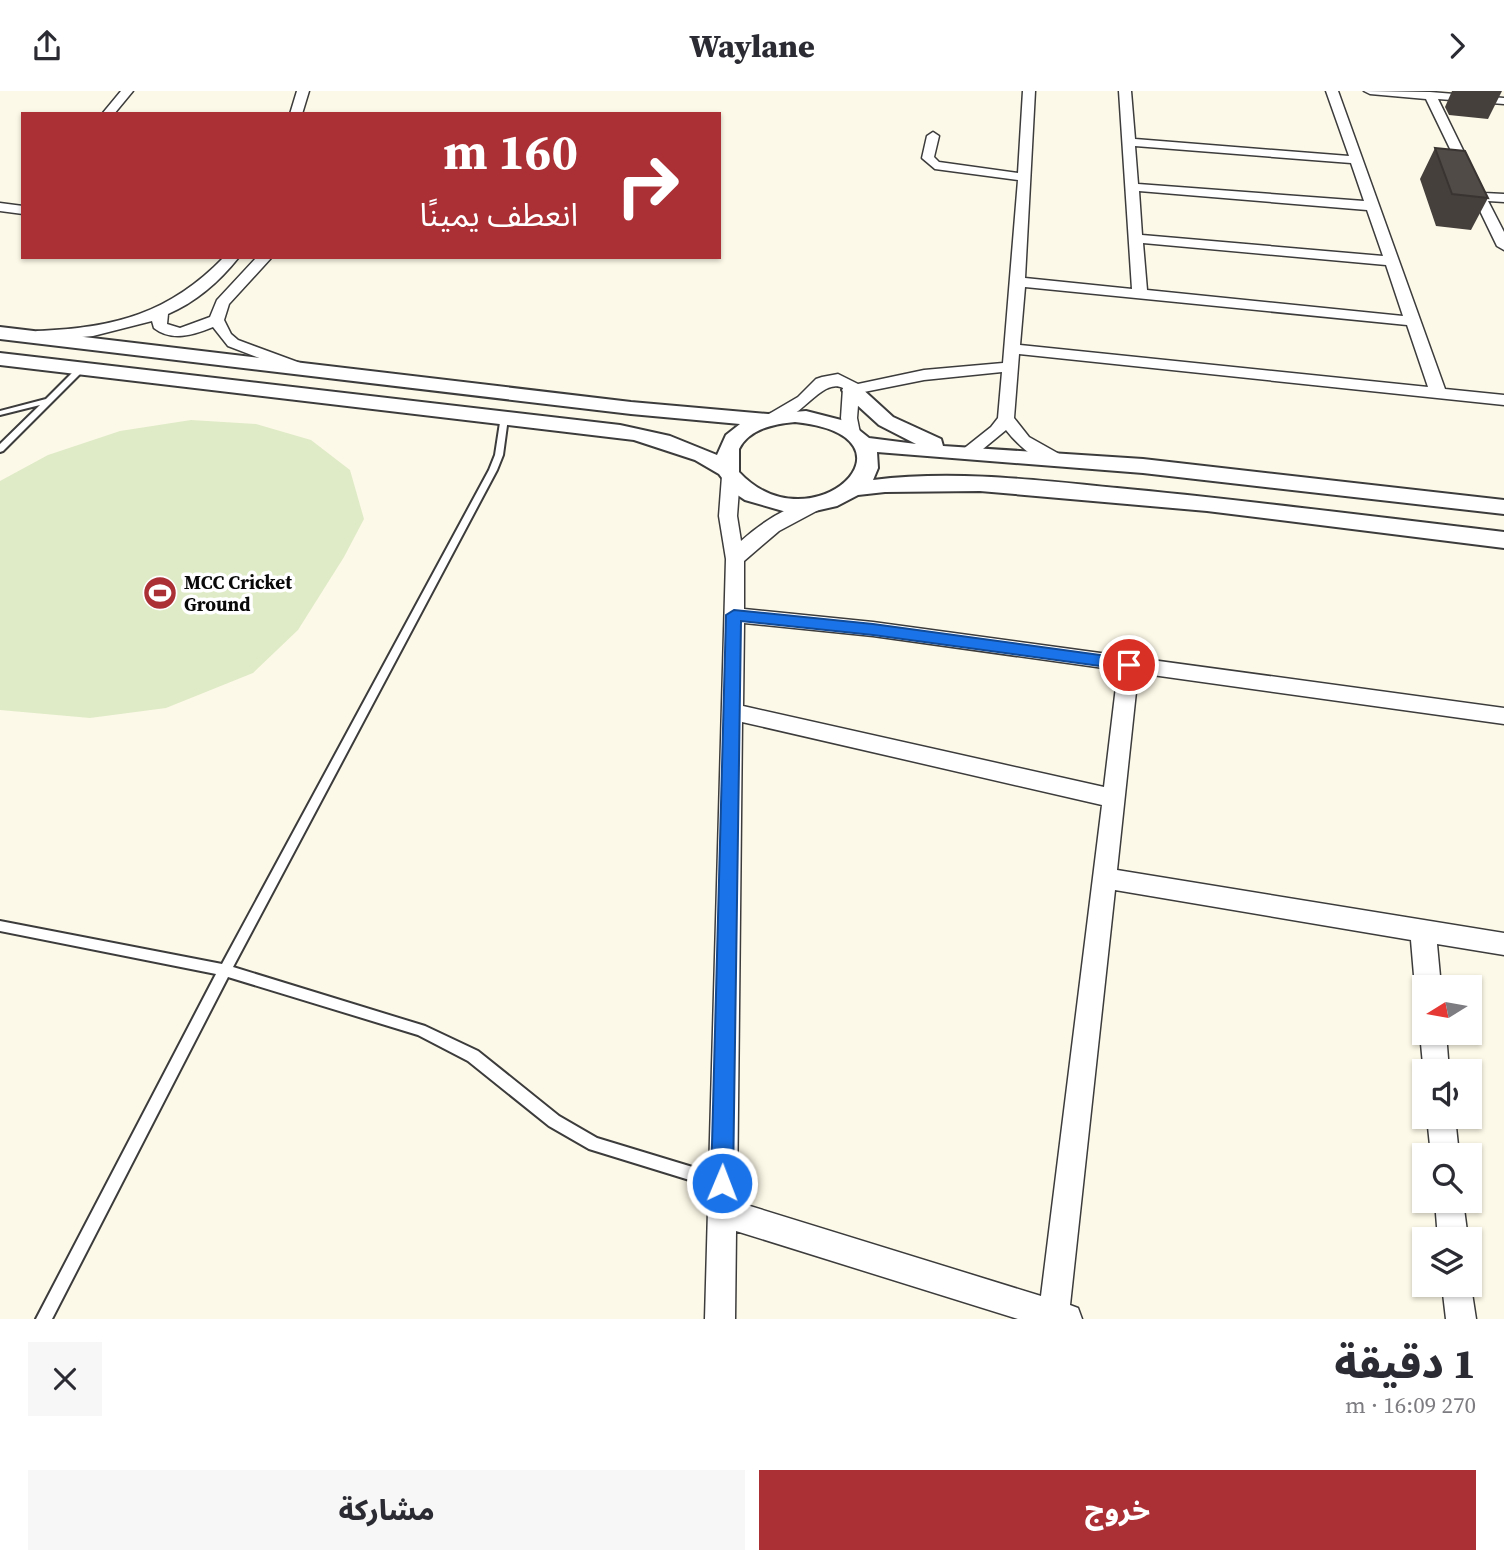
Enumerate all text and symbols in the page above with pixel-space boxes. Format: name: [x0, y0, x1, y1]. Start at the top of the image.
text: Waylane: [689, 24, 815, 68]
icon: share: [28, 27, 66, 65]
icon: forward: [1438, 27, 1476, 65]
text: 160 m: [443, 118, 578, 185]
icon: right: [602, 140, 693, 231]
text: انعطف يمينًا: [420, 193, 578, 237]
place label: MCC Cricket Ground: [184, 569, 292, 617]
sports icon: MCC Cricket Ground: [141, 574, 179, 612]
pin: [1099, 635, 1159, 695]
icon: arrive: [1110, 646, 1148, 684]
north arrow: [1412, 975, 1482, 1045]
map controls: [1412, 975, 1482, 1297]
button: sound: [1412, 1059, 1482, 1129]
button: search: [1412, 1143, 1482, 1213]
position arrow: [685, 1146, 759, 1220]
button: layers: [1412, 1227, 1482, 1297]
text: 1 دقيقة: [1334, 1334, 1476, 1392]
button: close: [28, 1342, 102, 1416]
text: 270 m · 16:09: [1345, 1389, 1476, 1421]
button: مشاركة: [28, 1470, 745, 1550]
button: خروج: [759, 1470, 1476, 1550]

